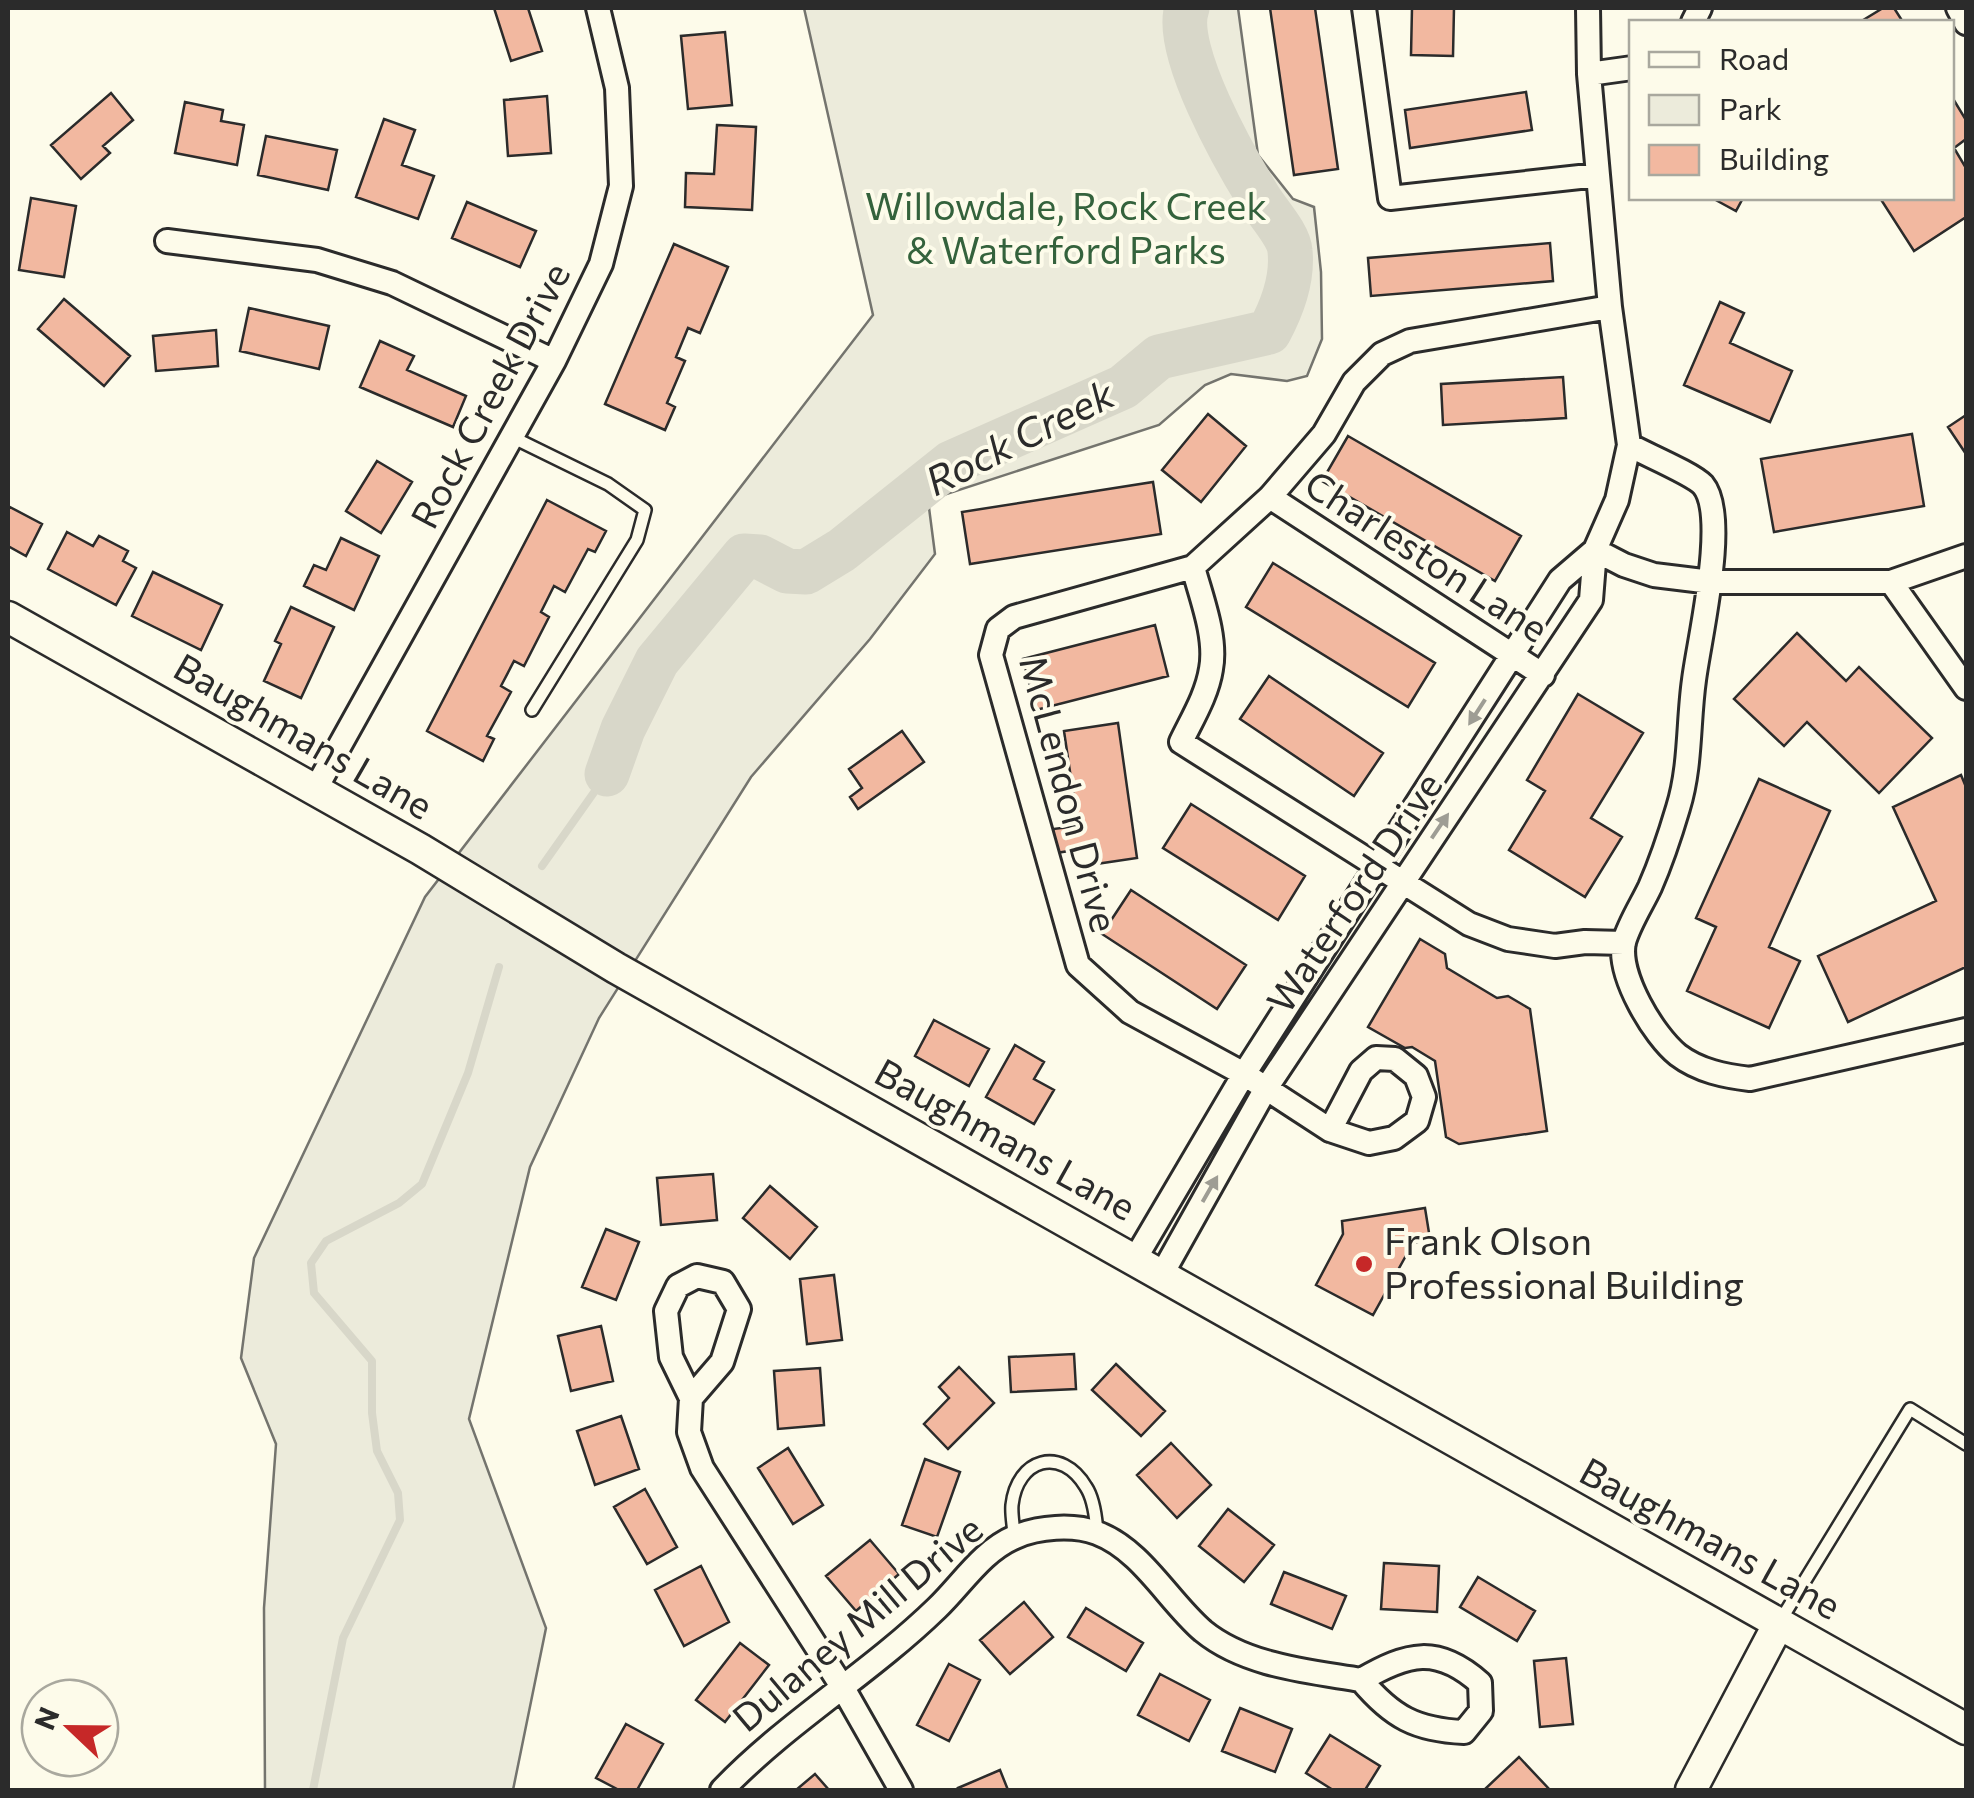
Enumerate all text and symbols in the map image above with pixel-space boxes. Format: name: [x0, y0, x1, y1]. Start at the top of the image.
legend: [1629, 20, 1954, 200]
text: Road: [1719, 39, 1789, 76]
text: Park: [1719, 89, 1782, 126]
text: Building: [1719, 139, 1829, 176]
park label: Willowdale, Rock Creek & Waterford Parks: [865, 181, 1267, 272]
street label: Rock Creek Drive: [399, 254, 579, 536]
water label: Rock Creek: [916, 367, 1123, 504]
street label: Charleston Lane: [1297, 459, 1558, 651]
street label: Baughmans Lane: [167, 642, 442, 828]
street label: McLendon Drive: [1011, 650, 1130, 937]
one-way arrow: [1469, 698, 1487, 726]
street label: Waterford Drive: [1255, 763, 1451, 1021]
one-way arrow: [1430, 813, 1449, 840]
street label: Baughmans Lane: [868, 1047, 1145, 1229]
one-way arrow: [1200, 1175, 1218, 1203]
place label: Frank Olson Professional Building: [1384, 1216, 1744, 1307]
marker: Frank Olson Professional Building: [1353, 1253, 1375, 1275]
street label: Baughmans Lane: [1573, 1446, 1850, 1628]
street label: Dulaney Mill Drive: [722, 1504, 991, 1740]
north arrow: [20, 1678, 120, 1778]
text: N: [26, 1702, 66, 1734]

